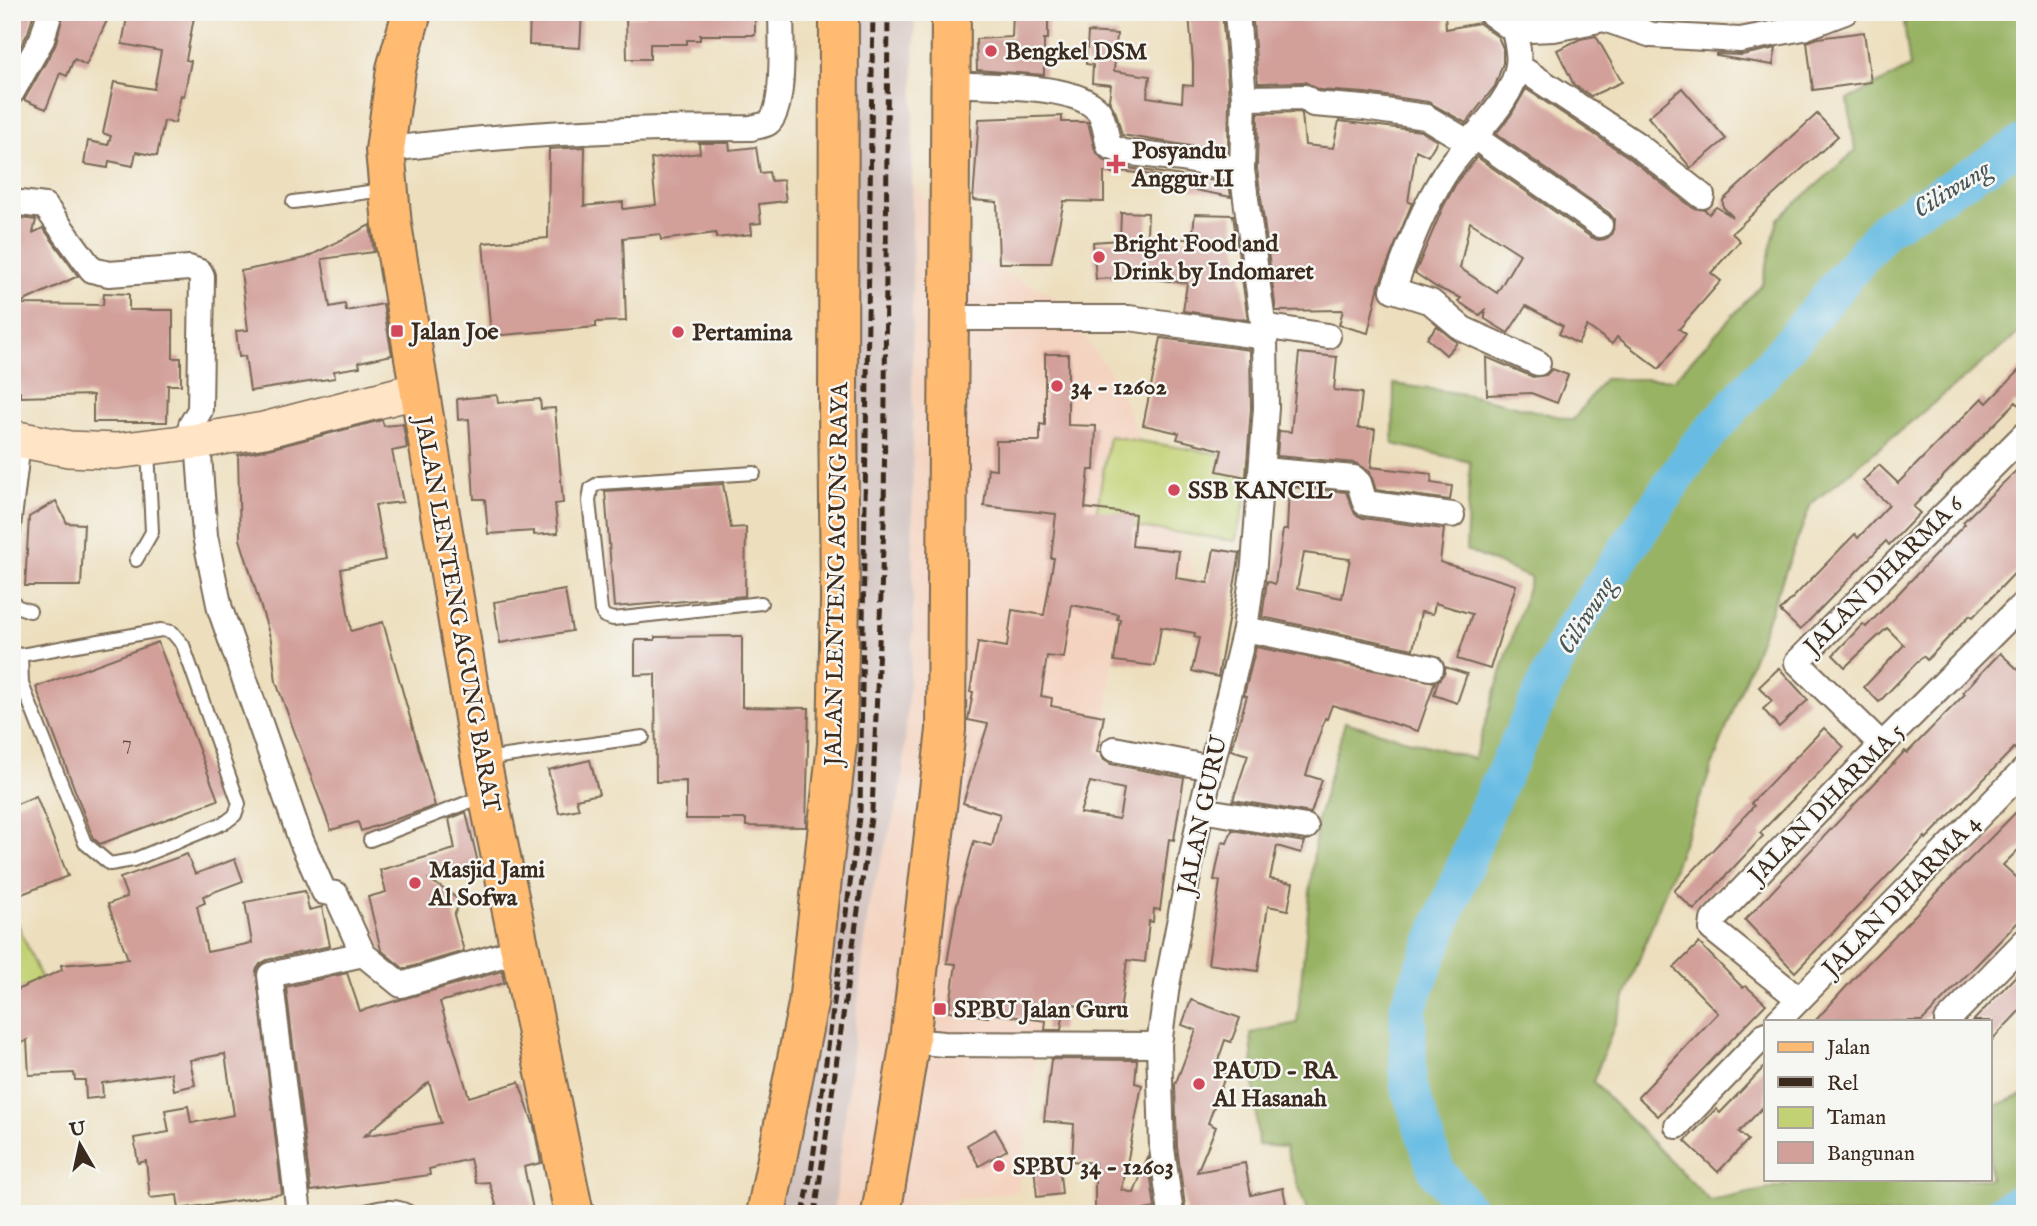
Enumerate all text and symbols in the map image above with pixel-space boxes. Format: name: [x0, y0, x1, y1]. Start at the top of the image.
place label: Bengkel DSM: [1005, 37, 1148, 68]
marker: Bengkel DSM: [983, 43, 999, 59]
place label: Posyandu Anggur II: [1131, 136, 1235, 195]
water label: Ciliwung: [1907, 152, 1998, 227]
marker: Posyandu Anggur II: [1106, 154, 1126, 174]
place label: Bright Food and Drink by Indomaret: [1113, 229, 1315, 288]
marker: Bright Food and Drink by Indomaret: [1091, 249, 1107, 265]
place label: Jalan Joe: [408, 317, 499, 348]
place label: Pertamina: [692, 318, 793, 349]
marker: Jalan Joe: [389, 323, 405, 339]
marker: Pertamina: [670, 324, 686, 340]
place label: 34 - 12602: [1071, 372, 1167, 403]
marker: 34 - 12602: [1049, 378, 1065, 394]
street label: JALAN LENTENG AGUNG RAYA: [819, 381, 856, 769]
street label: JALAN LENTENG AGUNG BARAT: [406, 411, 507, 815]
place label: SSB KANCIL: [1188, 476, 1333, 507]
marker: SSB KANCIL: [1166, 482, 1182, 498]
street label: JALAN DHARMA 6: [1796, 489, 1971, 664]
water label: Ciliwung: [1550, 570, 1624, 661]
street label: JALAN DHARMA 5: [1740, 717, 1912, 893]
house number: 7: [122, 730, 132, 757]
street label: JALAN GURU: [1171, 732, 1236, 901]
street label: JALAN DHARMA 4: [1814, 808, 1988, 986]
place label: Masjid Jami Al Sofwa: [428, 855, 546, 914]
marker: Masjid Jami Al Sofwa: [407, 875, 423, 891]
place label: SPBU Jalan Guru: [954, 995, 1129, 1026]
marker: SPBU Jalan Guru: [932, 1001, 948, 1017]
legend: [1764, 1020, 1992, 1180]
text: Jalan: [1825, 1035, 1870, 1062]
place label: PAUD - RA Al Hasanah: [1212, 1056, 1339, 1115]
text: Rel: [1827, 1071, 1859, 1098]
marker: PAUD - RA Al Hasanah: [1191, 1076, 1207, 1092]
text: Taman: [1827, 1105, 1886, 1132]
north arrow: [46, 1110, 116, 1180]
text: U: [67, 1117, 88, 1143]
text: Bangunan: [1827, 1141, 1915, 1168]
place label: SPBU 34 - 12603: [1013, 1152, 1174, 1183]
marker: SPBU 34 - 12603: [991, 1158, 1007, 1174]

